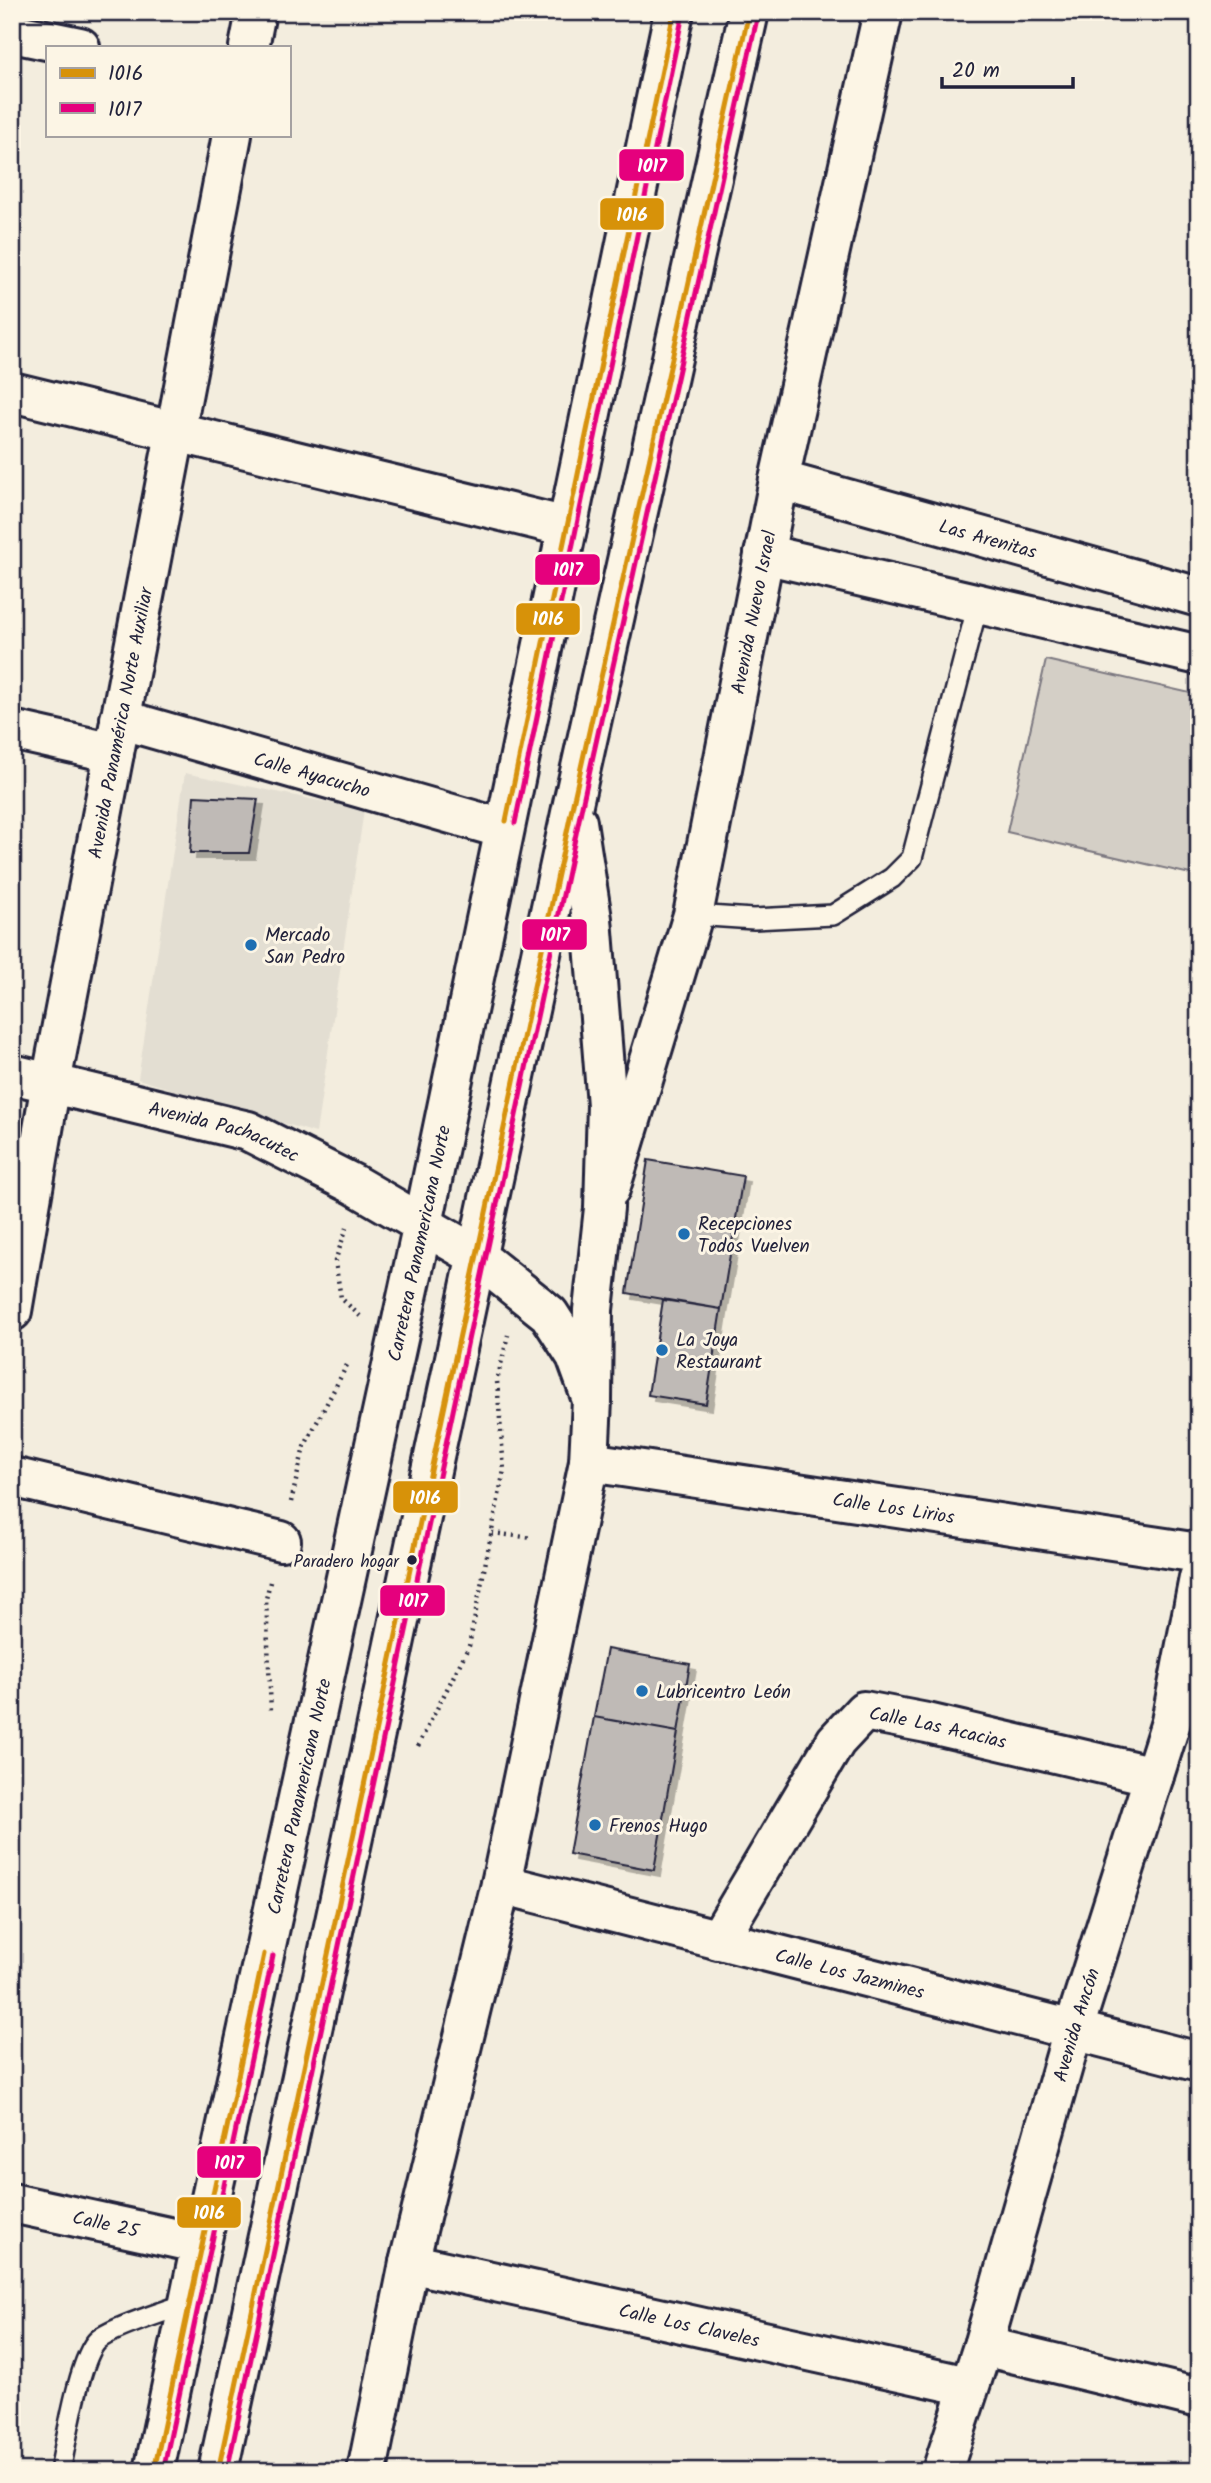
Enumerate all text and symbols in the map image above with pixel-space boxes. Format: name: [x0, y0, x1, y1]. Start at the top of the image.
legend: [46, 46, 290, 136]
scale bar: [942, 46, 1073, 90]
text: 20 m: [952, 55, 1000, 88]
text: 1016: [108, 58, 143, 91]
text: 1017: [108, 94, 143, 127]
line badge: 1017: [618, 148, 685, 182]
text: 1017: [637, 152, 668, 182]
line badge: 1016: [599, 197, 665, 231]
text: 1016: [616, 201, 648, 231]
street label: Las Arenitas: [935, 512, 1040, 568]
street label: Avenida Nuevo Israel: [724, 528, 786, 697]
line badge: 1017: [534, 553, 601, 586]
text: 1017: [553, 556, 584, 586]
street label: Avenida Panamérica Norte Auxiliar: [81, 583, 163, 861]
line badge: 1016: [515, 602, 581, 636]
text: 1016: [532, 605, 564, 635]
street label: Calle Ayacucho: [250, 745, 374, 807]
line badge: 1017: [521, 918, 588, 951]
place label: Mercado San Pedro: [265, 921, 345, 973]
text: 1017: [540, 921, 571, 951]
marker: Mercado San Pedro: [243, 937, 259, 953]
street label: Avenida Pachacutec: [145, 1095, 304, 1171]
street label: Carretera Panamericana Norte: [380, 1122, 460, 1365]
place label: Recepciones Todos Vuelven: [698, 1210, 810, 1262]
marker: Recepciones Todos Vuelven: [676, 1226, 692, 1242]
place label: La Joya Restaurant: [676, 1326, 762, 1378]
marker: La Joya Restaurant: [654, 1342, 670, 1358]
line badge: 1016: [392, 1480, 459, 1514]
text: 1016: [409, 1484, 441, 1514]
street label: Calle Los Lirios: [830, 1486, 956, 1533]
place label: Paradero hogar: [293, 1549, 400, 1576]
marker: Paradero hogar: [405, 1553, 419, 1567]
line badge: 1017: [379, 1584, 446, 1617]
text: 1017: [398, 1587, 429, 1617]
street label: Carretera Panamericana Norte: [260, 1675, 341, 1918]
place label: Lubricentro León: [656, 1678, 791, 1708]
marker: Lubricentro León: [634, 1683, 650, 1699]
street label: Calle Las Acacias: [866, 1699, 1009, 1758]
place label: Frenos Hugo: [609, 1812, 708, 1842]
marker: Frenos Hugo: [587, 1817, 603, 1833]
street label: Calle Los Jazmines: [771, 1941, 927, 2008]
street label: Avenida Ancón: [1046, 1964, 1109, 2086]
line badge: 1017: [196, 2145, 262, 2179]
text: 1017: [214, 2149, 245, 2179]
line badge: 1016: [176, 2196, 242, 2229]
text: 1016: [193, 2199, 225, 2229]
street label: Calle 25: [69, 2204, 143, 2247]
street label: Calle Los Claveles: [616, 2297, 762, 2357]

